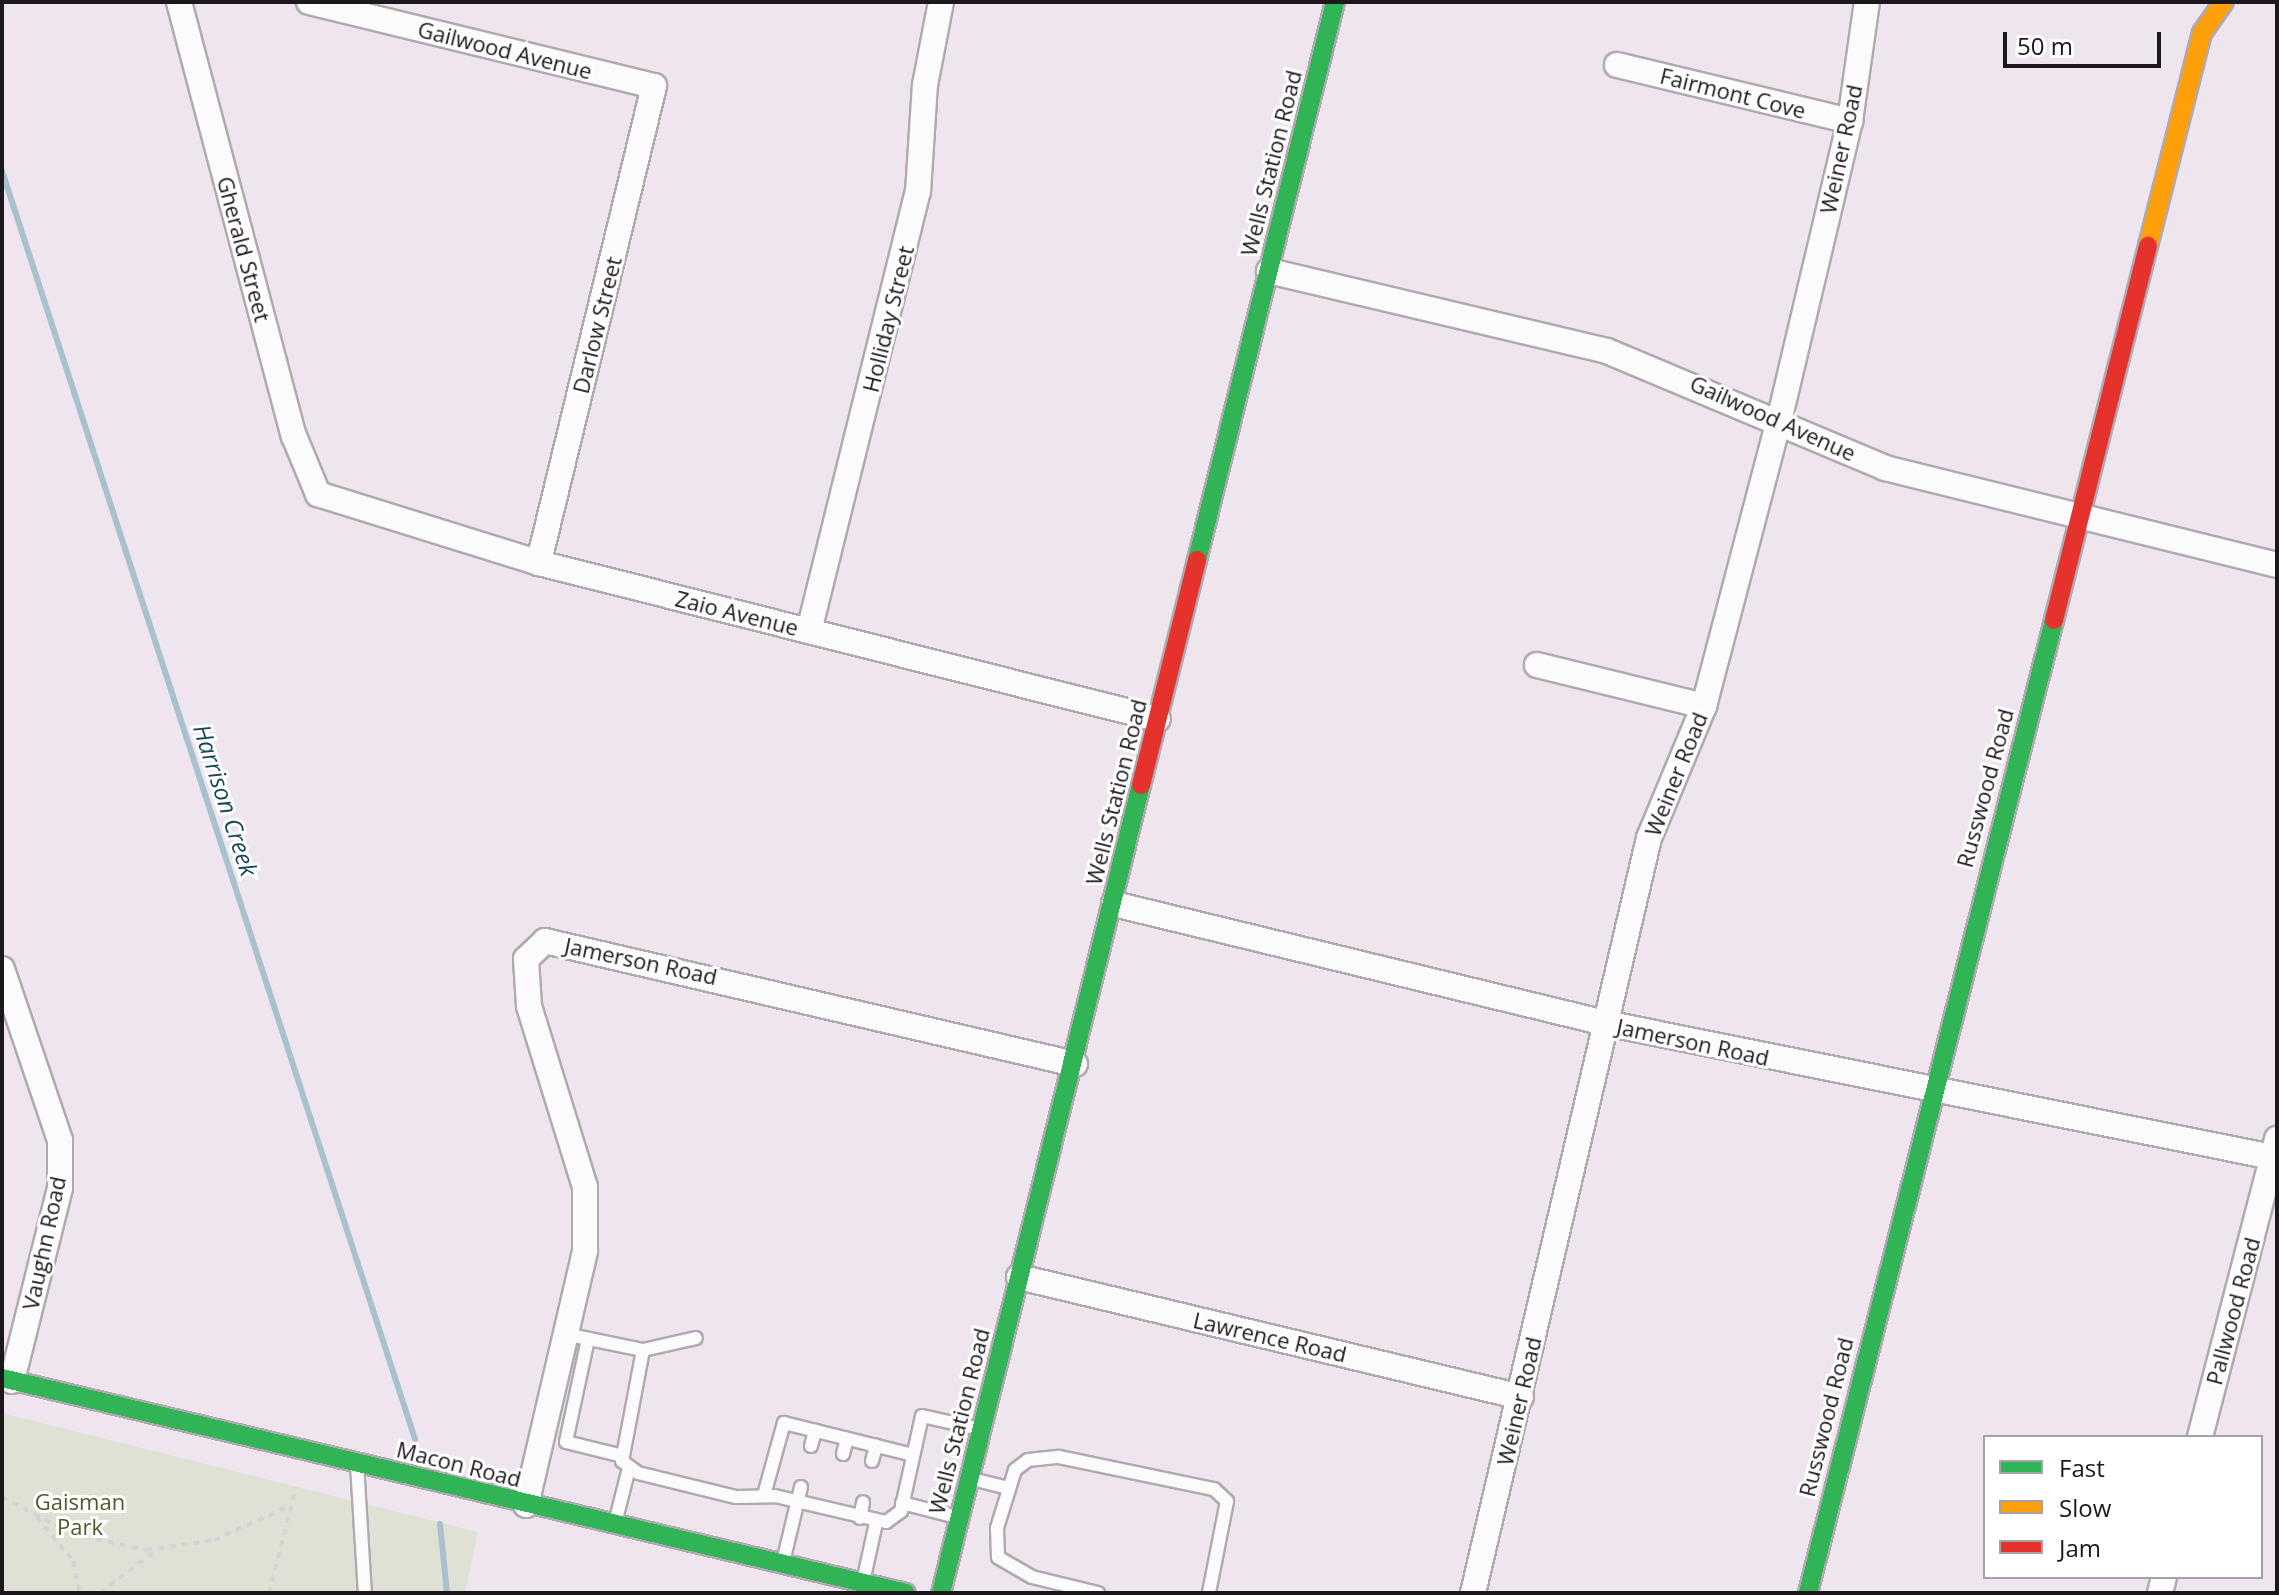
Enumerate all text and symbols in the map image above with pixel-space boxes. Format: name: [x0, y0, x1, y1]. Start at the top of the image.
street label: Gailwood Avenue: [415, 16, 595, 84]
scale bar: [2007, 16, 2165, 66]
text: 50 m: [2017, 29, 2073, 62]
street label: Fairmont Cove: [1657, 62, 1809, 124]
street label: Wells Station Road: [1235, 67, 1307, 259]
street label: Weiner Road: [1814, 82, 1868, 216]
street label: Gherald Street: [212, 174, 276, 324]
street label: Holliday Street: [857, 243, 919, 395]
street label: Darlow Street: [567, 254, 627, 396]
street label: Gailwood Avenue: [1686, 370, 1860, 466]
street label: Zaio Avenue: [673, 585, 801, 641]
street label: Wells Station Road: [1080, 696, 1152, 888]
street label: Russwood Road: [1951, 706, 2019, 870]
street label: Weiner Road: [1639, 708, 1713, 840]
water label: Harrison Creek: [188, 720, 264, 880]
street label: Jamerson Road: [562, 932, 720, 990]
street label: Jamerson Road: [1614, 1013, 1772, 1071]
street label: Vaughn Road: [17, 1174, 71, 1312]
street label: Pallwood Road: [2201, 1234, 2265, 1388]
street label: Lawrence Road: [1191, 1307, 1349, 1367]
street label: Wells Station Road: [923, 1325, 995, 1517]
street label: Weiner Road: [1491, 1334, 1547, 1468]
street label: Russwood Road: [1793, 1335, 1859, 1499]
legend: [1983, 1435, 2263, 1579]
street label: Macon Road: [394, 1436, 524, 1492]
text: Fast: [2059, 1451, 2105, 1484]
park label: Gaisman Park: [35, 1488, 125, 1540]
text: Slow: [2059, 1491, 2111, 1524]
text: Jam: [2059, 1531, 2101, 1564]

